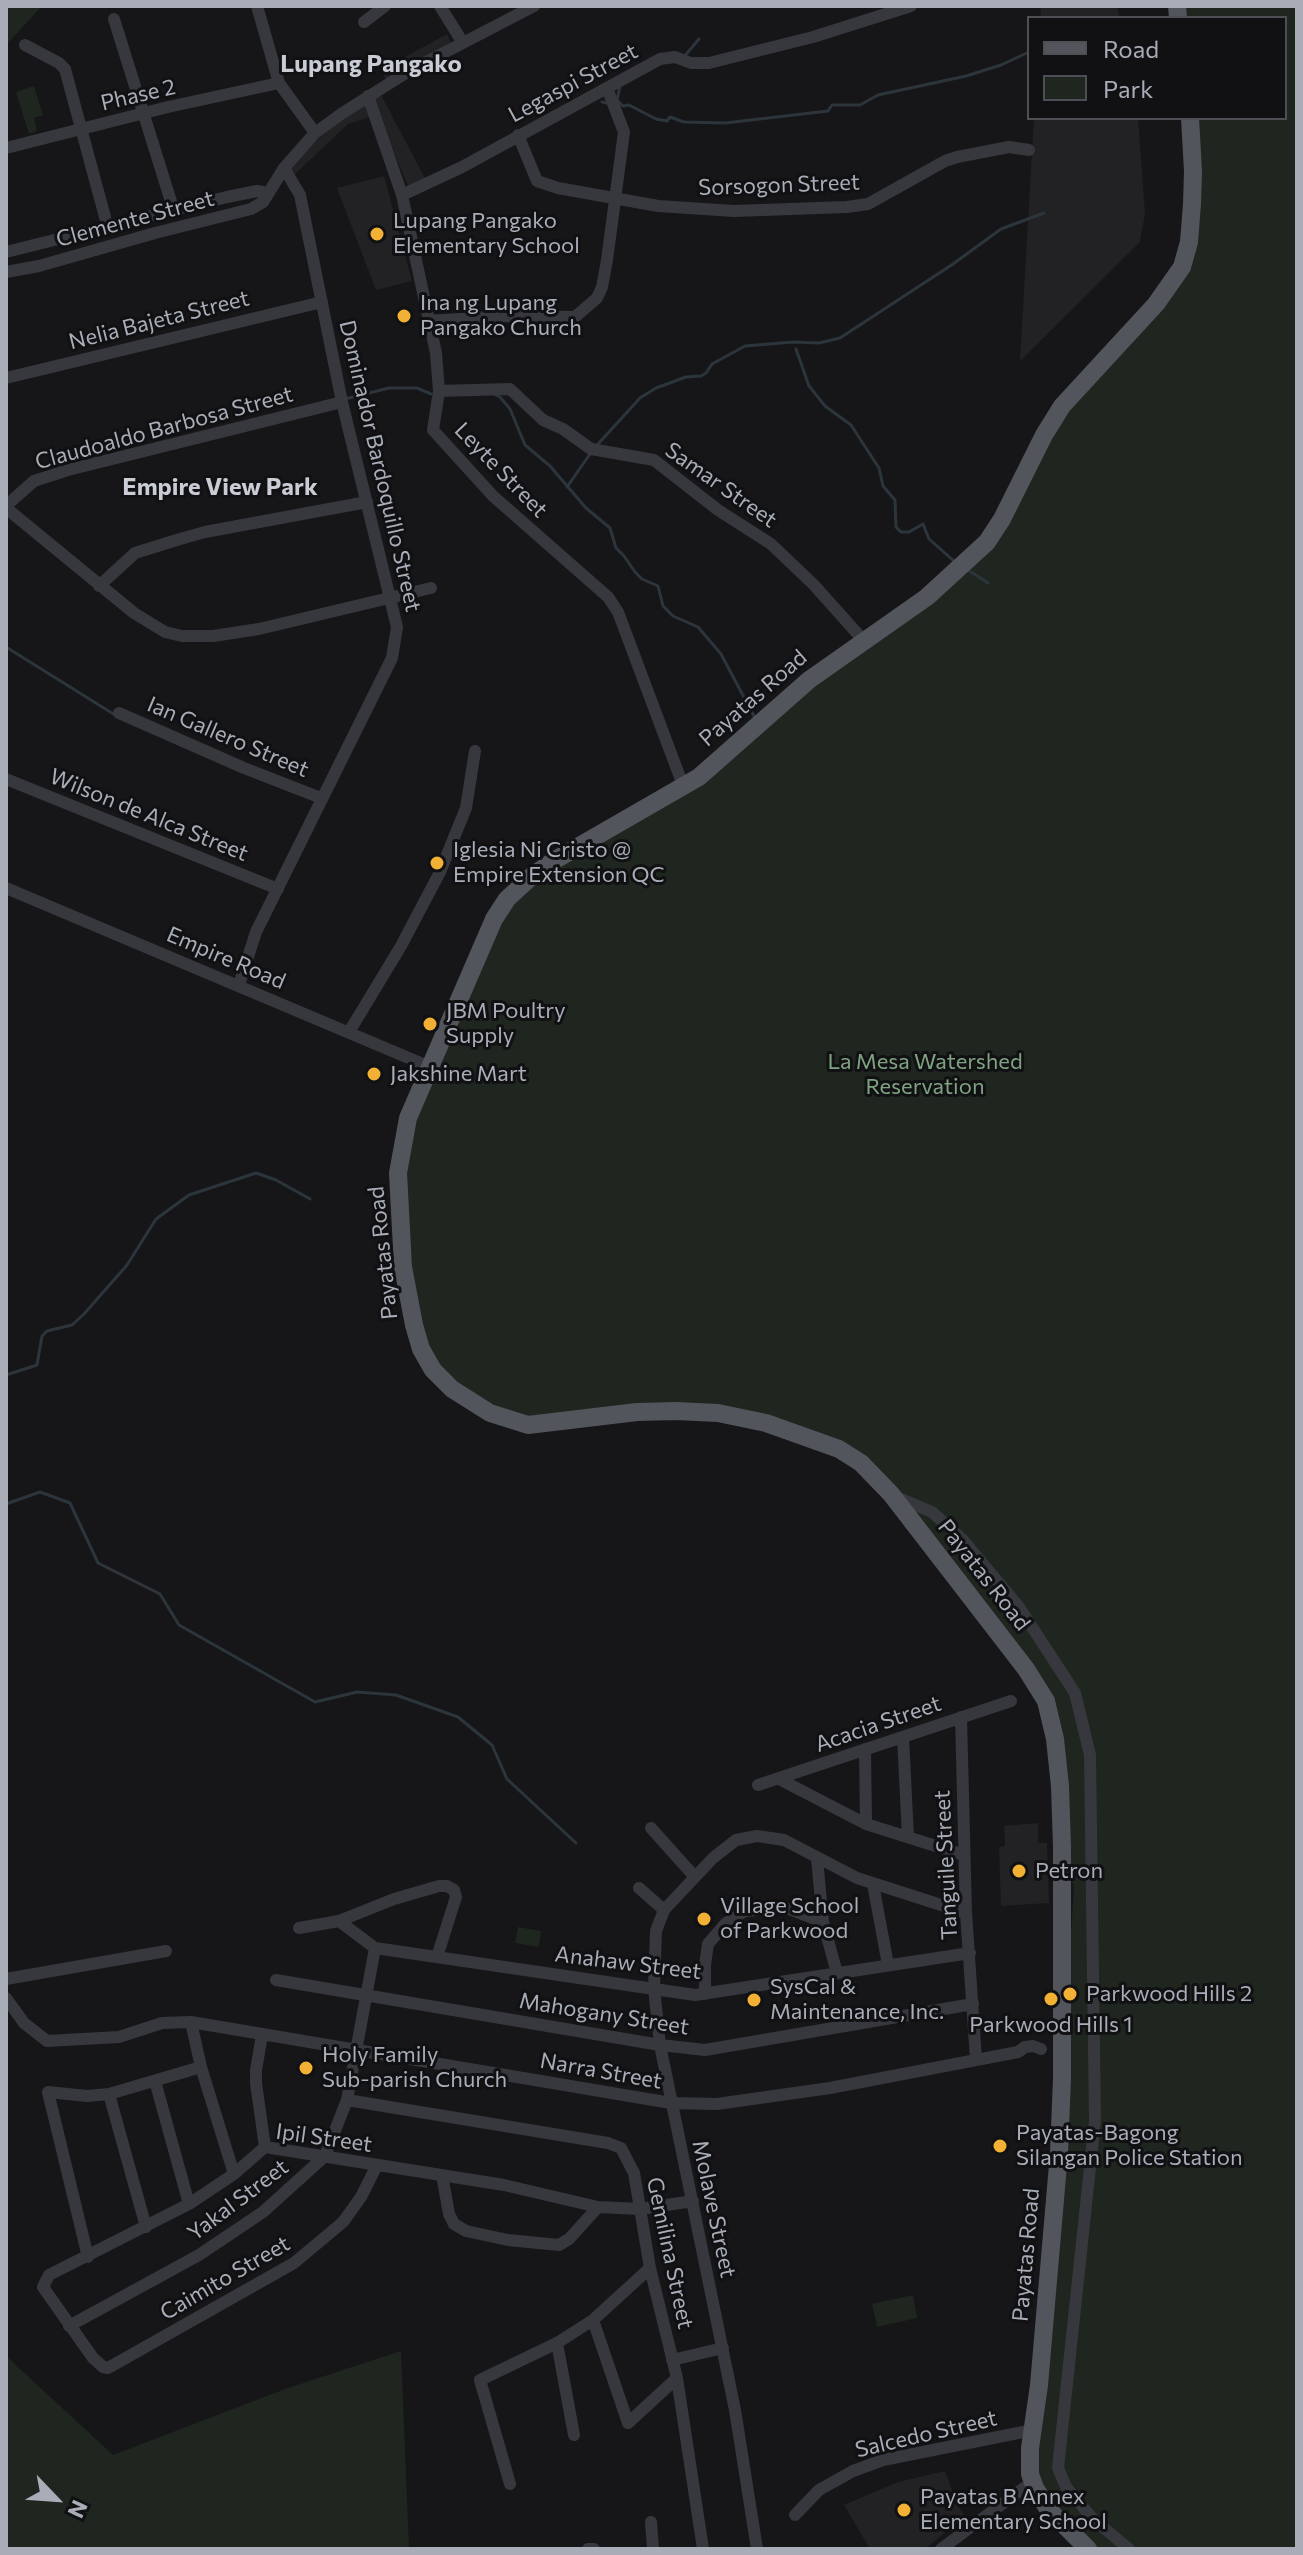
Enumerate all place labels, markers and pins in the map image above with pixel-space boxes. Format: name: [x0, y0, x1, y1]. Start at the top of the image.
place label: Lupang Pangako Elementary School: [393, 208, 580, 260]
marker: Lupang Pangako Elementary School: [368, 225, 386, 243]
place label: Ina ng Lupang Pangako Church: [420, 290, 582, 342]
marker: Ina ng Lupang Pangako Church: [395, 307, 413, 325]
place label: Iglesia Ni Cristo @ Empire Extension QC: [453, 837, 665, 888]
marker: Iglesia Ni Cristo @ Empire Extension QC: [428, 854, 446, 872]
place label: JBM Poultry Supply: [446, 998, 566, 1050]
marker: JBM Poultry Supply: [421, 1015, 439, 1033]
place label: Jakshine Mart: [390, 1061, 527, 1087]
marker: Jakshine Mart: [365, 1065, 383, 1083]
place label: Petron: [1035, 1858, 1103, 1884]
marker: Petron: [1010, 1862, 1028, 1880]
place label: Village School of Parkwood: [720, 1893, 859, 1944]
marker: Village School of Parkwood: [695, 1910, 713, 1928]
place label: SysCal & Maintenance, Inc.: [770, 1974, 944, 2026]
place label: Parkwood Hills 2: [1086, 1981, 1252, 2007]
marker: Parkwood Hills 2: [1061, 1985, 1079, 2003]
marker: Parkwood Hills 1: [1042, 1990, 1060, 2008]
marker: SysCal & Maintenance, Inc.: [745, 1991, 763, 2009]
place label: Parkwood Hills 1: [969, 2012, 1133, 2038]
place label: Holy Family Sub-parish Church: [322, 2042, 507, 2094]
marker: Holy Family Sub-parish Church: [297, 2059, 315, 2077]
place label: Payatas-Bagong Silangan Police Station: [1016, 2120, 1242, 2172]
marker: Payatas-Bagong Silangan Police Station: [991, 2137, 1009, 2155]
place label: Payatas B Annex Elementary School: [920, 2484, 1107, 2536]
marker: Payatas B Annex Elementary School: [895, 2501, 913, 2519]

